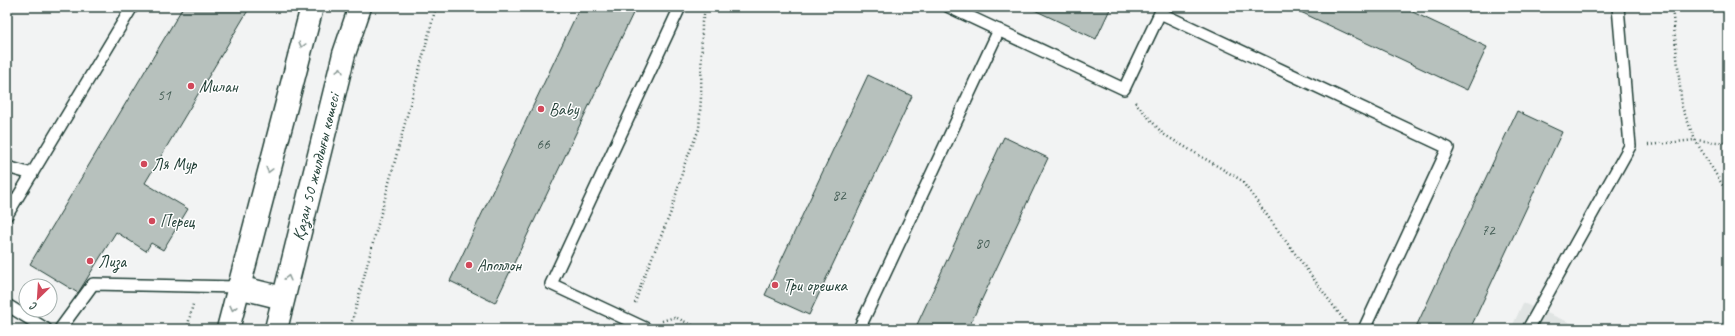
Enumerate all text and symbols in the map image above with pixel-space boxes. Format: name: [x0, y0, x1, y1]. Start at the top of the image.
one-way arrow: [298, 41, 307, 48]
one-way arrow: [335, 67, 344, 74]
place label: Милан: [199, 76, 239, 97]
marker: Милан: [186, 81, 196, 91]
house number: 51: [157, 86, 172, 105]
street label: Қазан 50 жылдығы көшесі: [288, 90, 346, 243]
place label: Baby: [549, 99, 580, 120]
marker: Baby: [536, 104, 546, 114]
house number: 66: [536, 135, 551, 154]
place label: Ля Мур: [152, 154, 198, 175]
marker: Ля Мур: [139, 159, 149, 169]
one-way arrow: [265, 167, 274, 174]
house number: 82: [832, 186, 847, 205]
place label: Перец: [160, 211, 196, 232]
marker: Перец: [147, 216, 157, 226]
house number: 72: [1481, 221, 1496, 240]
house number: 80: [975, 234, 990, 253]
place label: Лиза: [98, 251, 127, 273]
place label: Аполлон: [477, 255, 522, 276]
marker: Лиза: [85, 256, 95, 266]
marker: Аполлон: [464, 260, 474, 270]
one-way arrow: [284, 274, 292, 281]
place label: Три орешка: [783, 275, 849, 296]
north arrow: [18, 278, 58, 318]
marker: Три орешка: [770, 280, 780, 290]
text: С: [27, 299, 39, 315]
one-way arrow: [230, 305, 238, 311]

